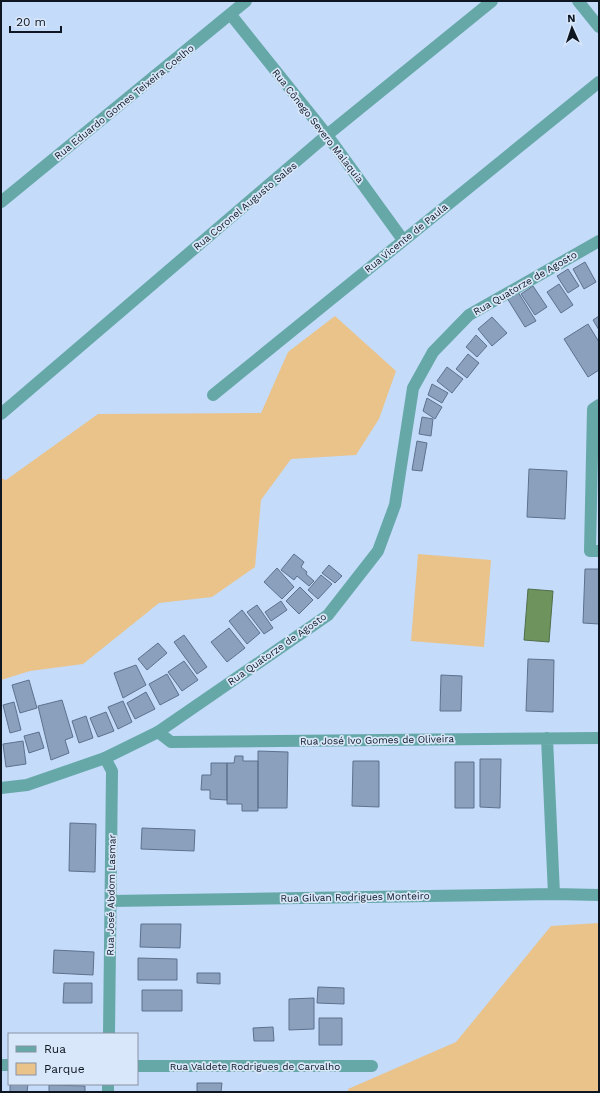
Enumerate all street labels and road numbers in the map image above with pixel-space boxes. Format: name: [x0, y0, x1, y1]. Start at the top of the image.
street label: Rua Eduardo Gomes Teixeira Coelho: [52, 42, 196, 162]
street label: Rua Cônego Severo Malaquia: [270, 67, 366, 185]
street label: Rua Coronel Augusto Sales: [191, 160, 299, 252]
street label: Rua Vicente de Paula: [362, 201, 450, 275]
street label: Rua Quatorze de Agosto: [471, 249, 579, 317]
street label: Rua Quatorze de Agosto: [226, 611, 328, 687]
street label: Rua José Ivo Gomes de Oliveira: [300, 733, 454, 747]
street label: Rua José Abdom Lasmar: [104, 834, 118, 956]
street label: Rua Gilvan Rodrigues Monteiro: [280, 890, 430, 904]
street label: Rua Valdete Rodrigues de Carvalho: [170, 1061, 340, 1072]

